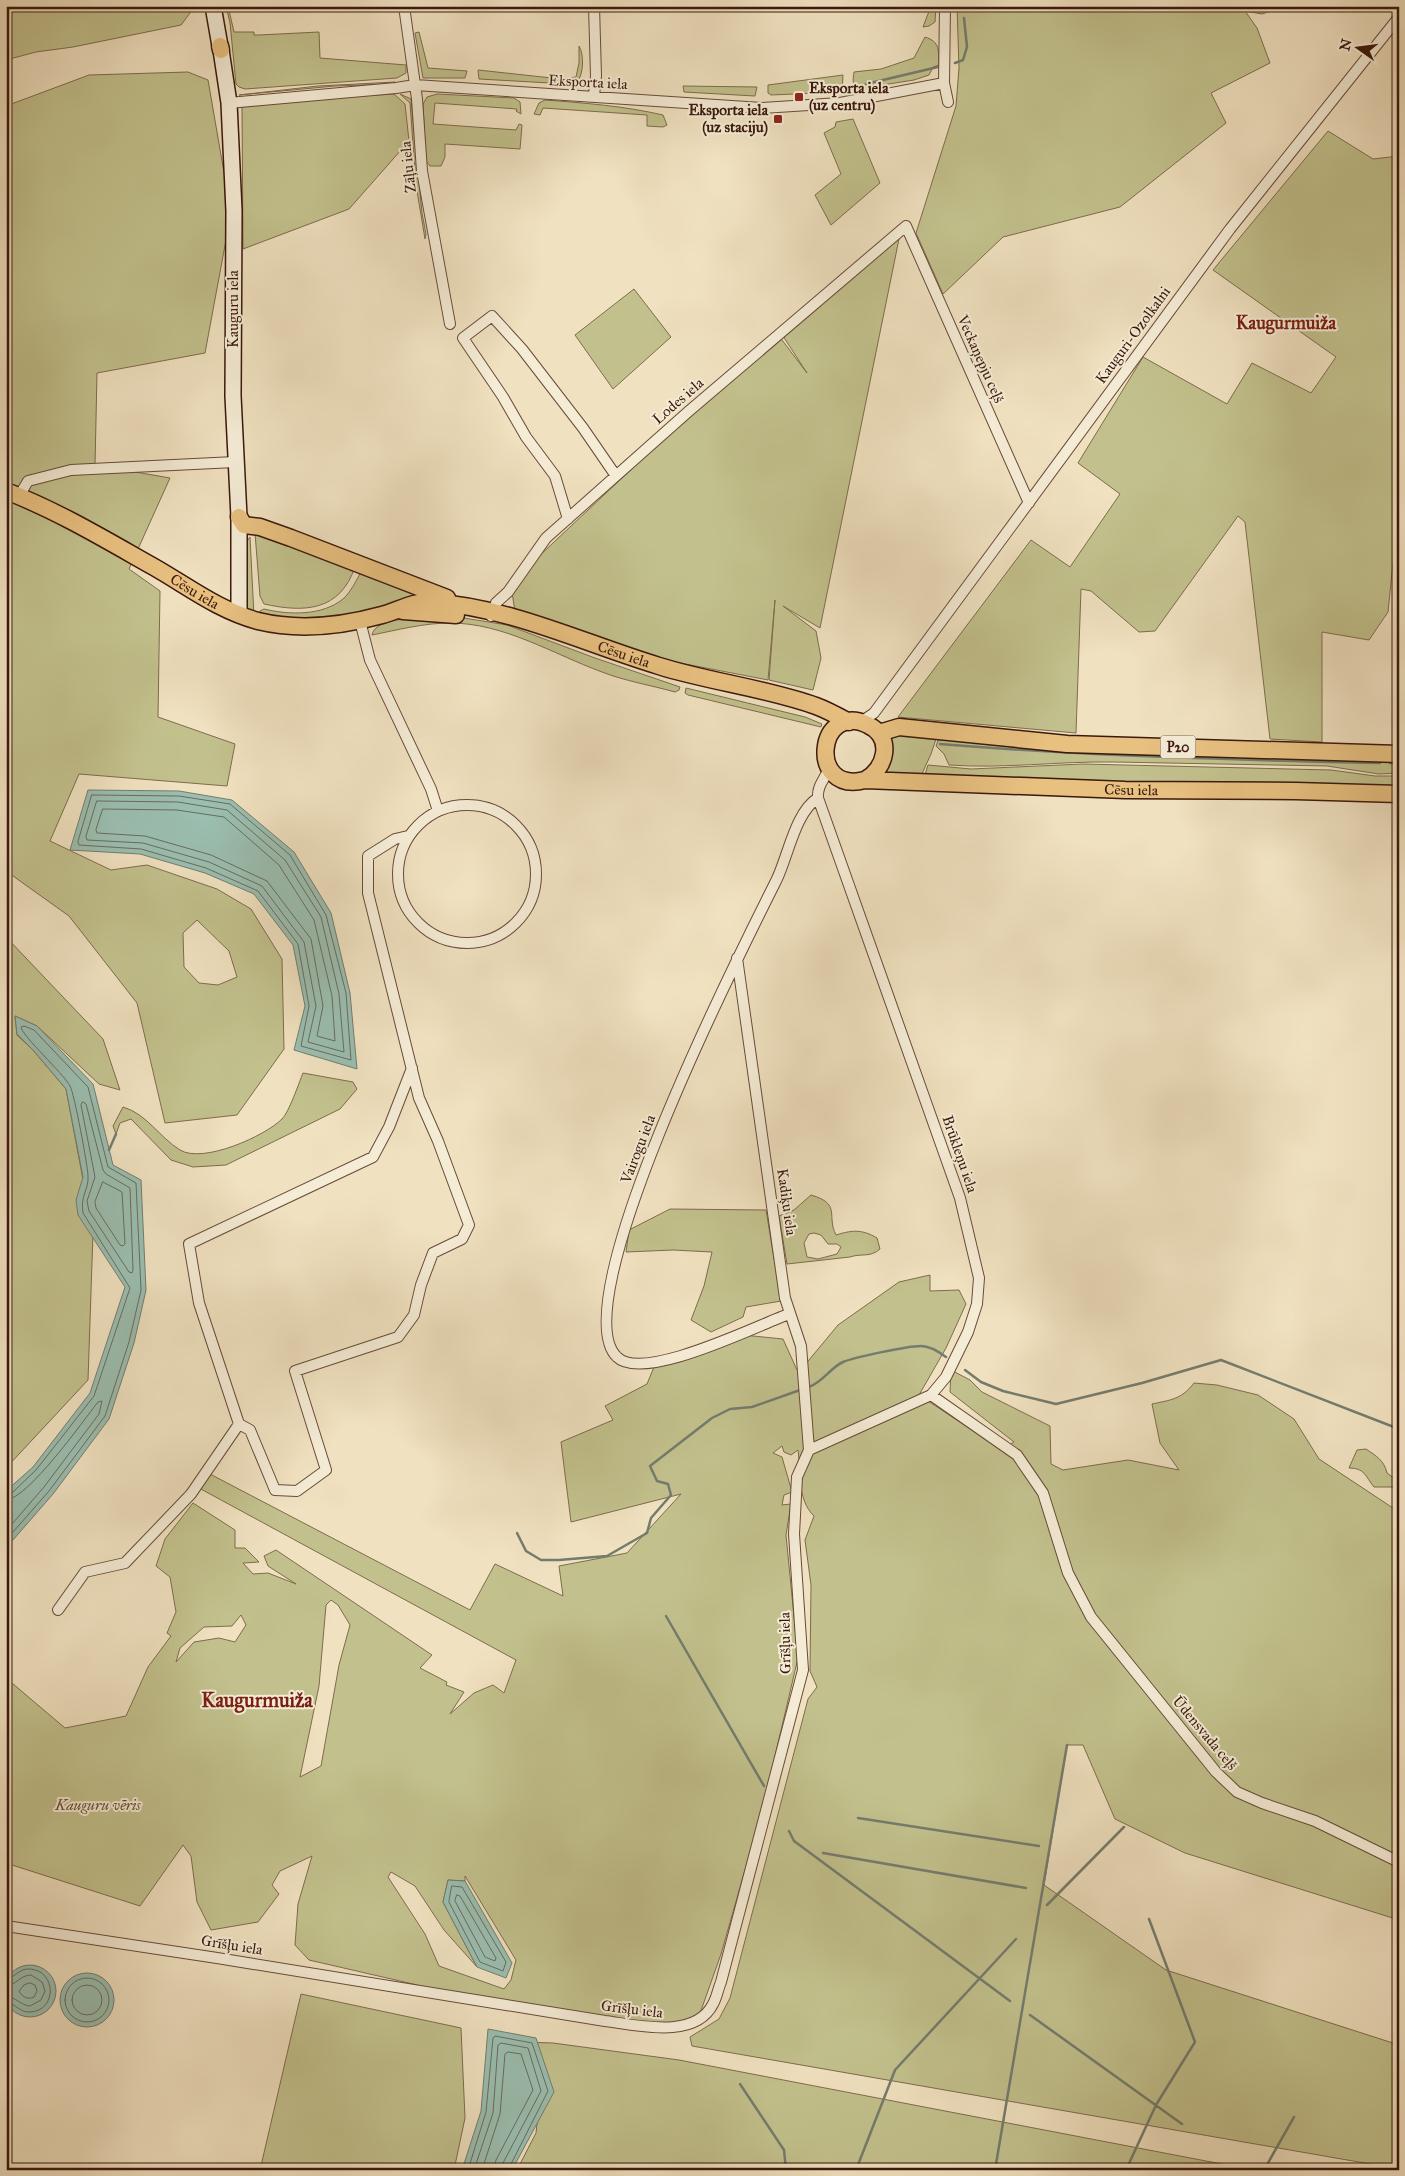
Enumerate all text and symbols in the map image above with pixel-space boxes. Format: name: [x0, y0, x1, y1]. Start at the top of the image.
north arrow: [1332, 22, 1382, 72]
text: N: [1336, 37, 1356, 53]
street label: Eksporta iela: [548, 71, 629, 93]
place label: Eksporta iela (uz centru): [809, 79, 889, 115]
marker: Eksporta iela (uz centru): [793, 91, 805, 103]
place label: Eksporta iela (uz staciju): [688, 101, 769, 137]
marker: Eksporta iela (uz staciju): [772, 113, 784, 125]
street label: Zāļu iela: [396, 140, 420, 194]
street label: Kauguru iela: [224, 269, 242, 348]
street label: Kauguri-Ozolkalni: [1092, 283, 1174, 387]
street label: Veckaņepju ceļš: [953, 311, 1008, 406]
district label: Kaugurmuiža: [1236, 312, 1337, 335]
street label: Lodes iela: [649, 373, 708, 428]
street label: Cēsu iela: [167, 570, 223, 613]
street label: Cēsu iela: [595, 637, 653, 672]
road number: P20: [1160, 736, 1196, 759]
street label: Cēsu iela: [1104, 780, 1159, 799]
street label: Vairogu iela: [616, 1112, 660, 1187]
street label: Brūkleņu iela: [938, 1113, 982, 1196]
street label: Kadiķu iela: [773, 1167, 801, 1237]
street label: Grīšļu iela: [775, 1611, 795, 1674]
district label: Kaugurmuiža: [201, 1688, 313, 1713]
street label: Ūdensvada ceļš: [1169, 1692, 1241, 1774]
park label: Kauguru vēris: [54, 1796, 141, 1814]
street label: Grīšļu iela: [200, 1931, 265, 1959]
street label: Grīšļu iela: [600, 1996, 665, 2022]

